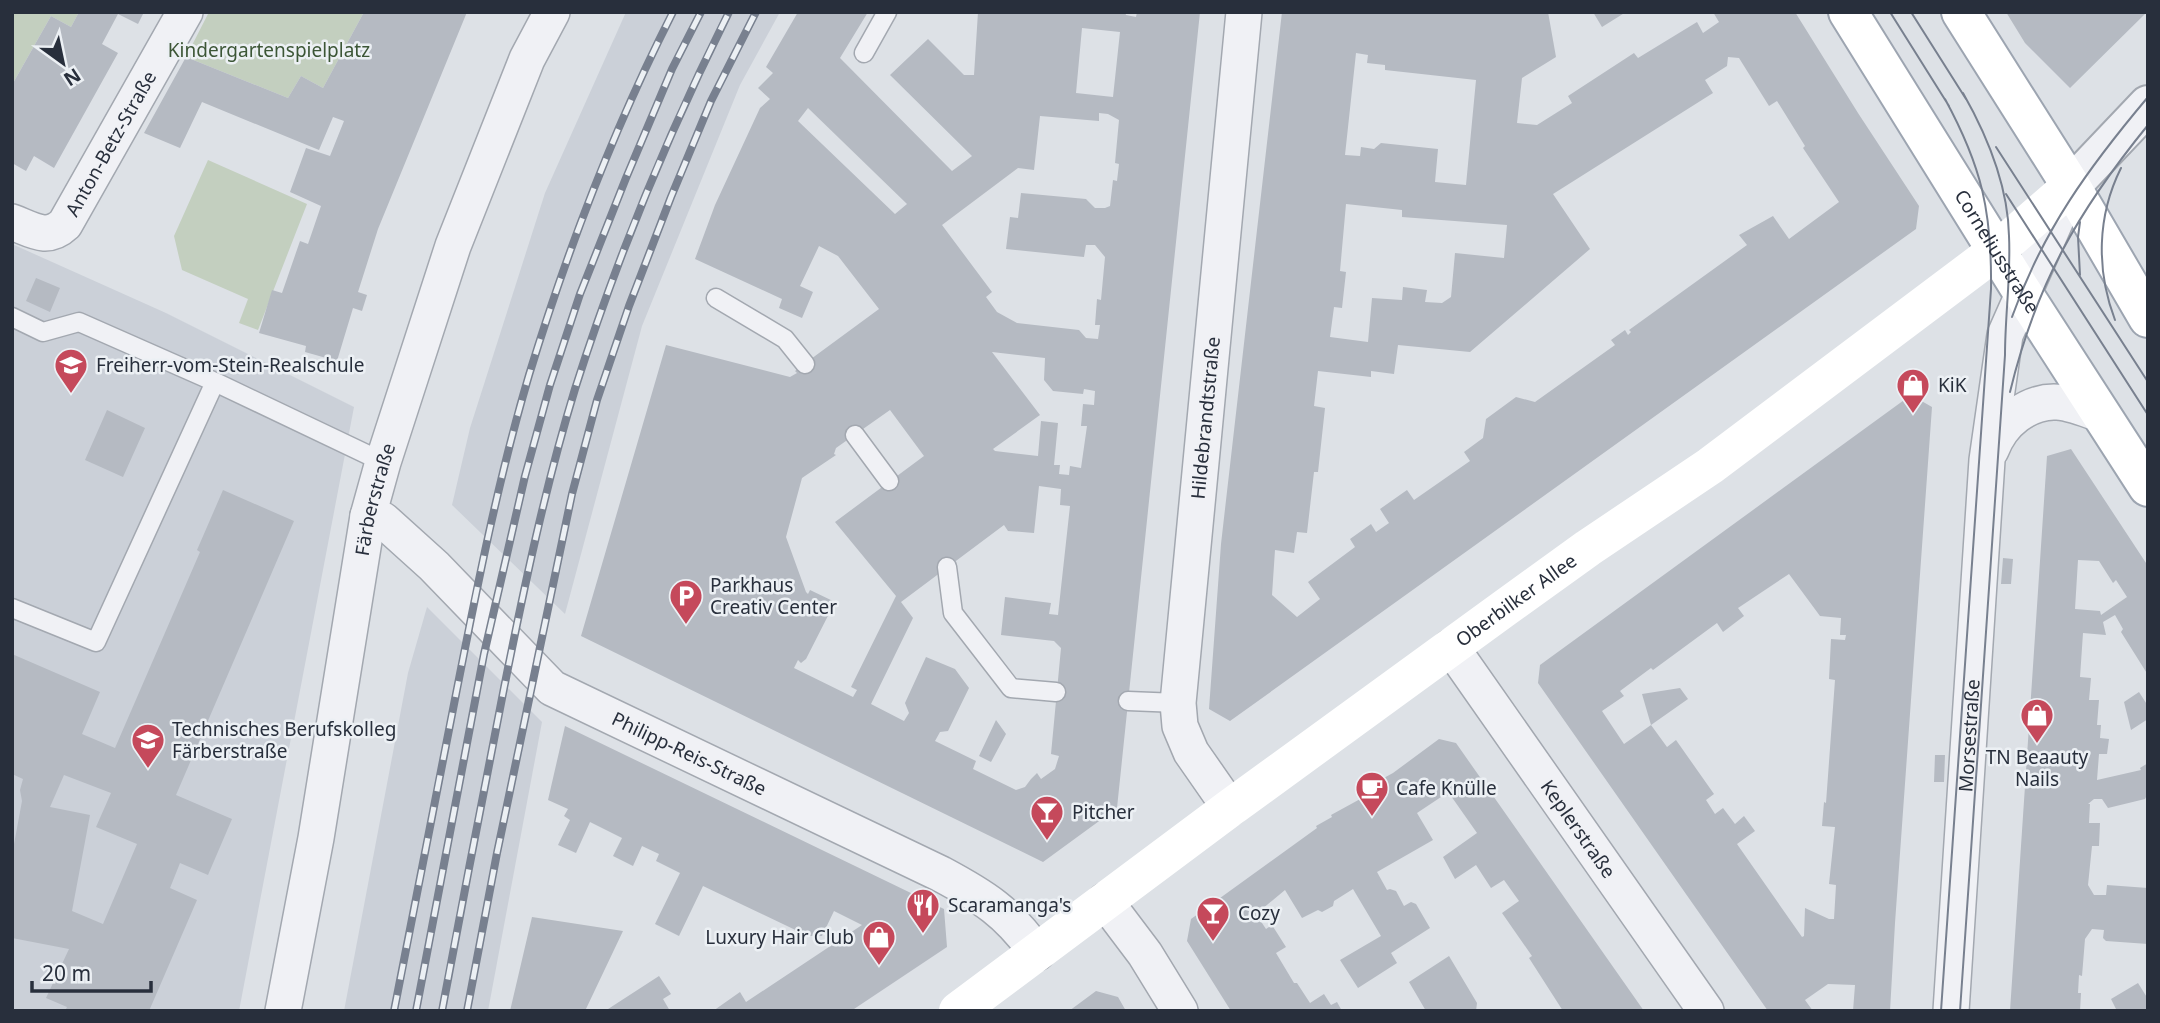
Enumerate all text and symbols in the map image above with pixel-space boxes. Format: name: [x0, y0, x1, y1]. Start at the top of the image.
north arrow: [28, 28, 98, 98]
park label: Kindergartenspielplatz: [168, 37, 370, 63]
text: N: [59, 62, 86, 92]
street label: Anton-Betz-Straße: [59, 66, 162, 221]
street label: Corneliusstraße: [1949, 185, 2046, 318]
street label: Hildebrandtstraße: [1185, 335, 1226, 500]
school or university icon: Freiherr-vom-Stein-Realschule: [52, 346, 90, 395]
place label: Freiherr-vom-Stein-Realschule: [96, 352, 364, 378]
shop icon: KiK: [1894, 366, 1932, 415]
place label: KiK: [1938, 372, 1967, 398]
street label: Färberstraße: [349, 440, 401, 558]
street label: Oberbilker Allee: [1450, 547, 1582, 653]
place label: Parkhaus Creativ Center: [710, 572, 837, 620]
parking icon: Parkhaus Creativ Center: [667, 577, 705, 626]
street label: Morsestraße: [1952, 678, 1986, 793]
shop icon: TN Beaauty Nails: [2018, 696, 2056, 745]
street label: Philipp-Reis-Straße: [608, 706, 771, 802]
place label: Technisches Berufskolleg Färberstraße: [172, 716, 396, 764]
school or university icon: Technisches Berufskolleg Färberstraße: [129, 721, 167, 770]
place label: TN Beaauty Nails: [1986, 744, 2089, 792]
cafe icon: Cafe Knülle: [1353, 769, 1391, 818]
street label: Keplerstraße: [1535, 774, 1622, 883]
place label: Cafe Knülle: [1396, 775, 1497, 801]
bar icon: Pitcher: [1028, 793, 1066, 842]
place label: Pitcher: [1072, 799, 1135, 825]
restaurant icon: Scaramanga's: [904, 886, 942, 935]
place label: Scaramanga's: [948, 892, 1071, 918]
bar icon: Cozy: [1194, 894, 1232, 943]
place label: Cozy: [1238, 900, 1280, 926]
shop icon: Luxury Hair Club: [860, 918, 898, 967]
place label: Luxury Hair Club: [705, 924, 854, 950]
scale bar: [32, 950, 150, 994]
text: 20 m: [42, 959, 91, 987]

